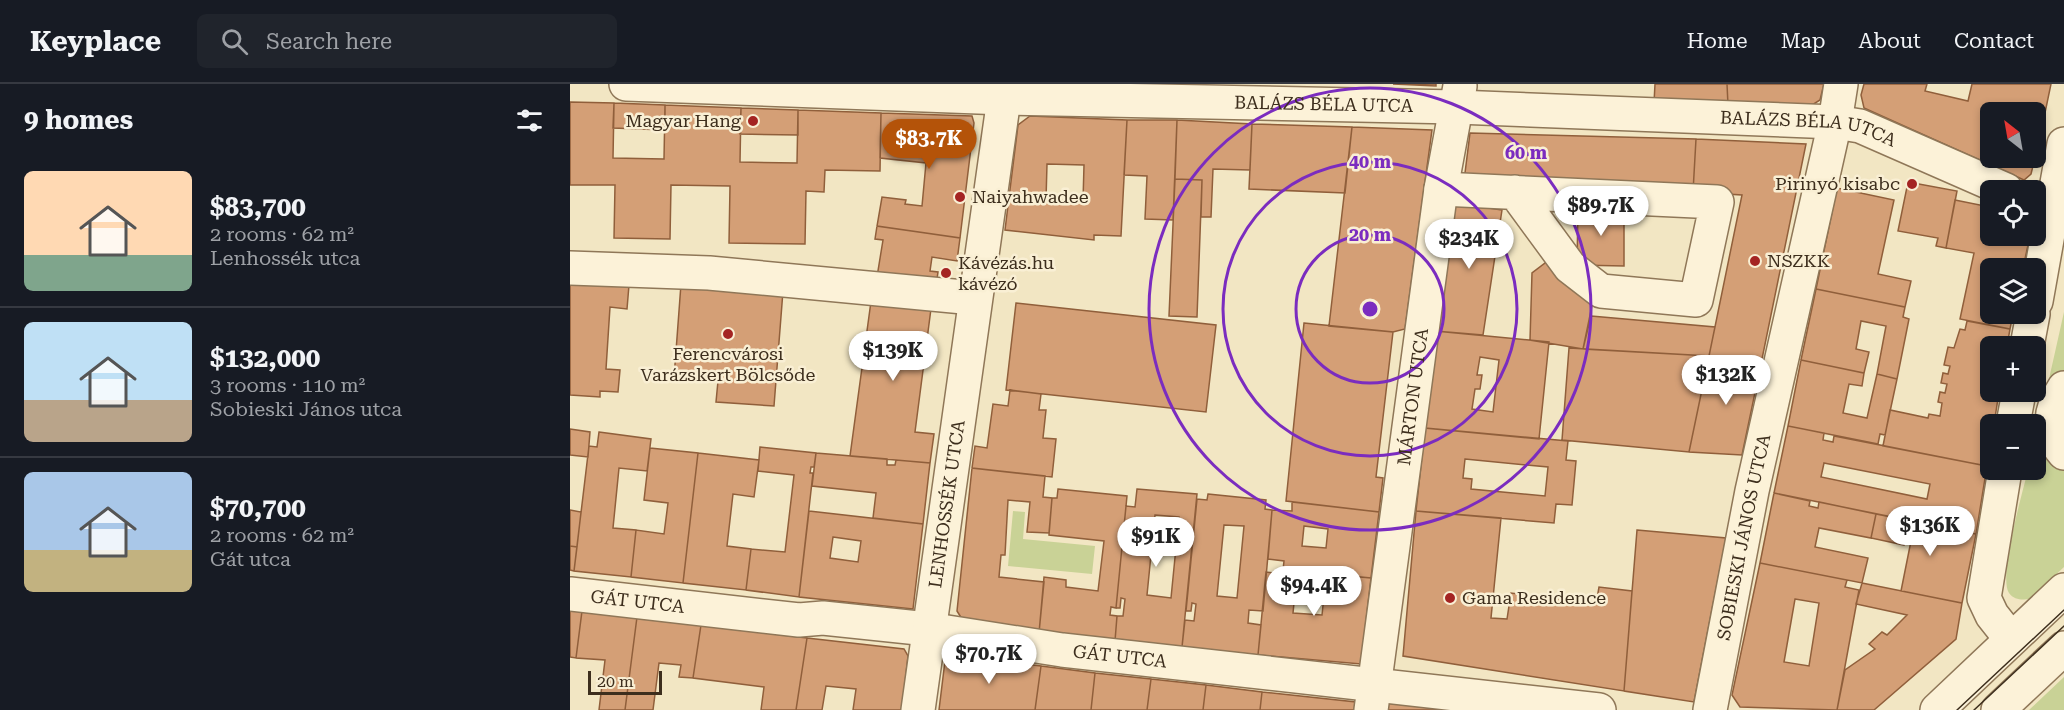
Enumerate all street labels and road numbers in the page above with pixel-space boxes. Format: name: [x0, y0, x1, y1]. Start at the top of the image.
street label: BALÁZS BÉLA UTCA: [1234, 92, 1414, 116]
street label: BALÁZS BÉLA UTCA: [1720, 106, 1900, 151]
street label: MÁRTON UTCA: [1393, 326, 1432, 467]
street label: LENHOSSÉK UTCA: [924, 418, 969, 589]
street label: SOBIESKI JÁNOS UTCA: [1713, 432, 1775, 642]
street label: GÁT UTCA: [590, 585, 686, 617]
street label: GÁT UTCA: [1072, 640, 1168, 672]

